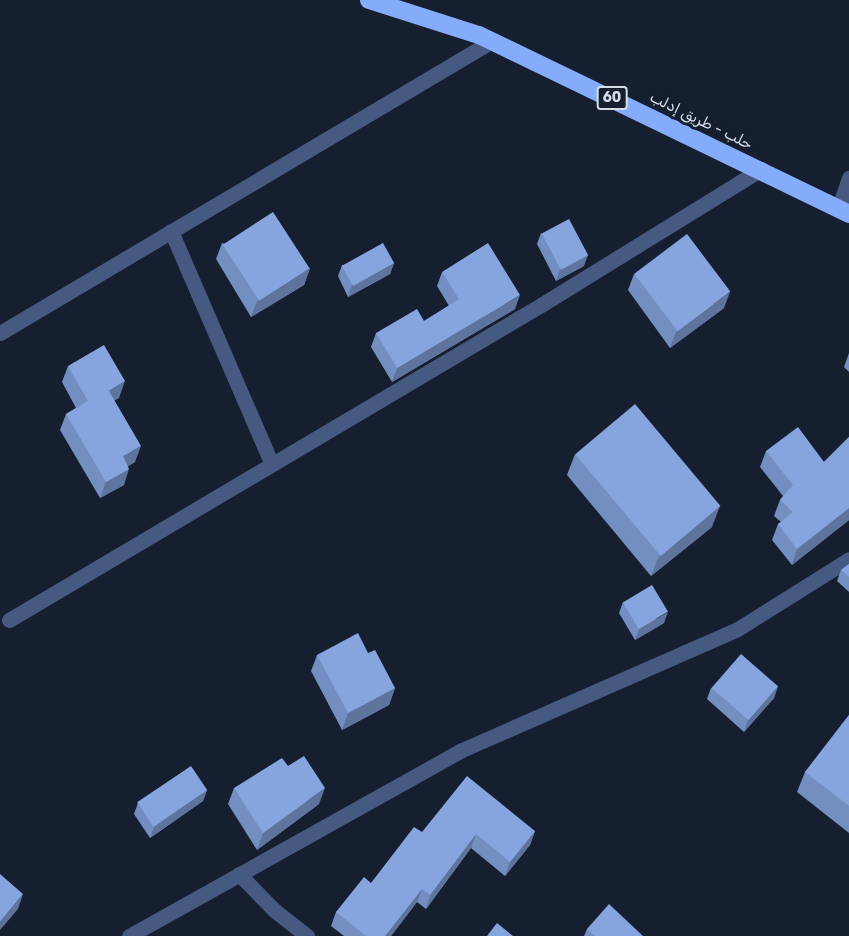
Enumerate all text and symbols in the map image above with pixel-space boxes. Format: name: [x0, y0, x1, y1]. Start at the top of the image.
road number: 60: [596, 87, 628, 109]
street label: حلب - طريق إدلب: [647, 88, 755, 154]

